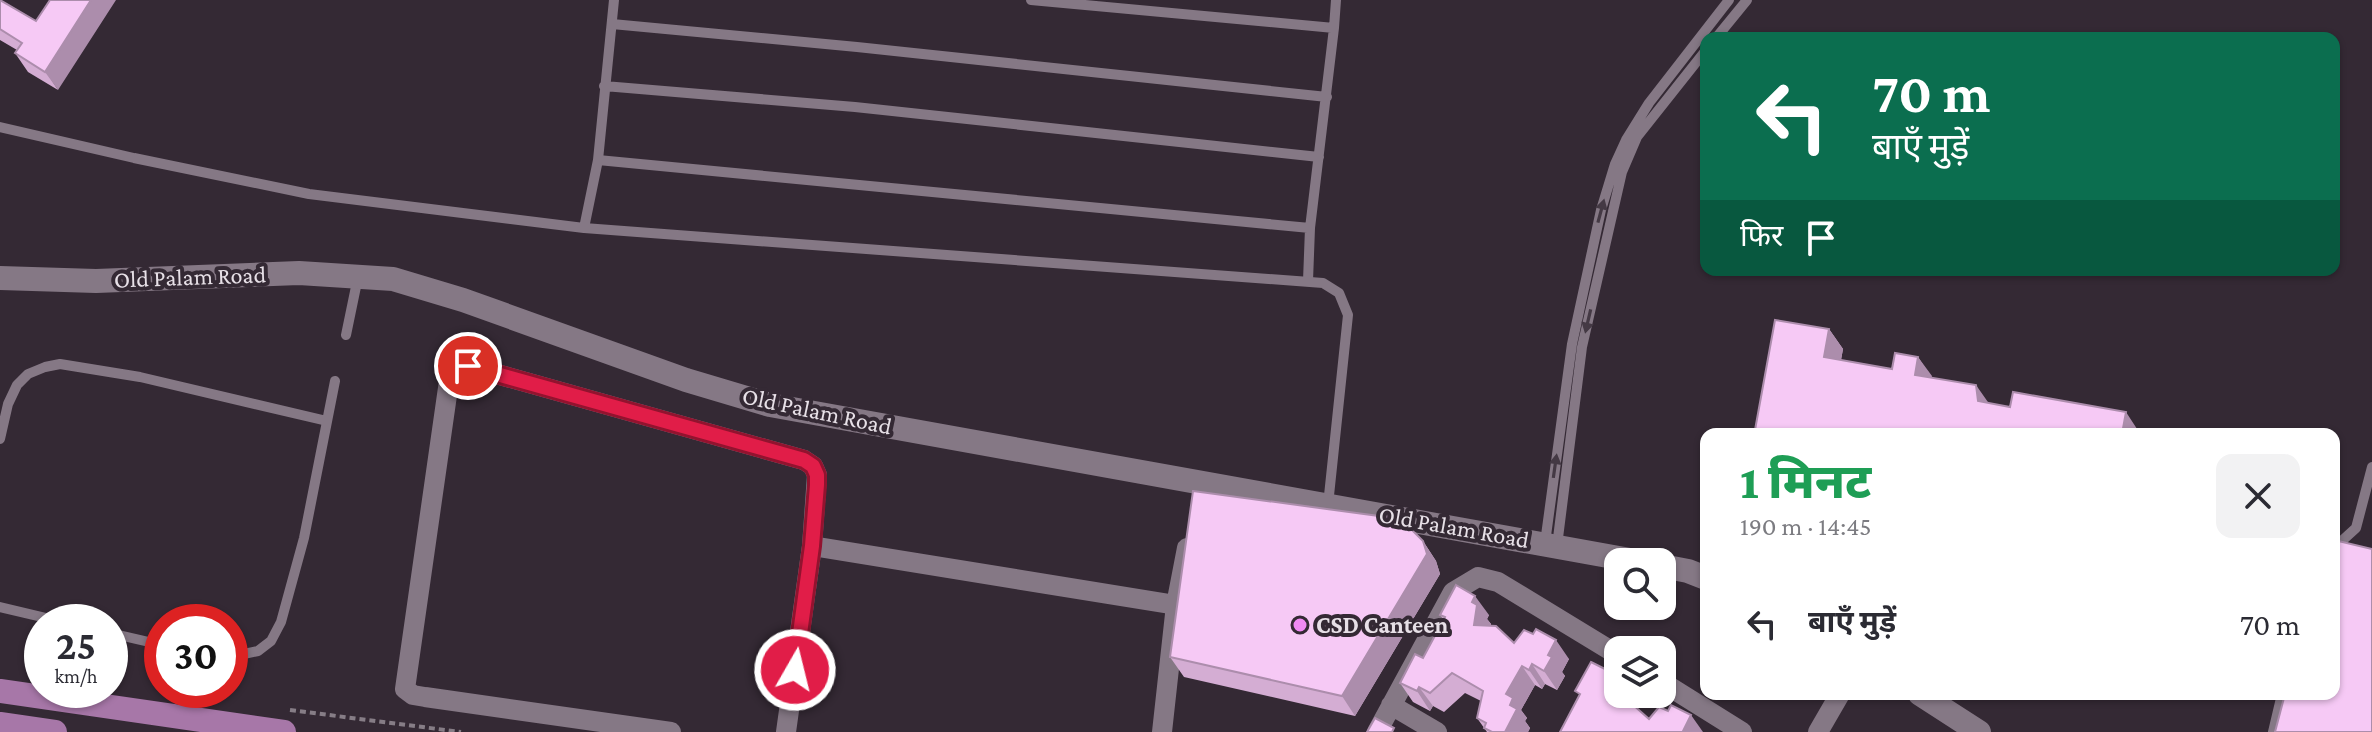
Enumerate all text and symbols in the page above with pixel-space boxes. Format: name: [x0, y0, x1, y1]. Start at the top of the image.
text: 70 m: [1872, 62, 1991, 124]
icon: left: [1740, 64, 1844, 168]
text: बाएँ मुड़ें: [1872, 127, 1969, 167]
one-way arrow: [1596, 198, 1608, 223]
icon: arrive: [1799, 216, 1843, 260]
text: फिर: [1740, 219, 1783, 252]
street label: Old Palam Road: [113, 260, 267, 293]
one-way arrow: [1581, 308, 1594, 333]
pin: [434, 332, 502, 400]
icon: arrive: [446, 344, 490, 388]
street label: Old Palam Road: [740, 381, 895, 440]
one-way arrow: [1549, 453, 1562, 478]
button: close: [2216, 454, 2300, 538]
text: 1 मिनट: [1740, 455, 1871, 508]
street label: Old Palam Road: [1377, 500, 1532, 553]
text: 190 m · 14:45: [1740, 512, 1872, 541]
map controls: [1604, 548, 1676, 708]
button: search: [1604, 548, 1676, 620]
icon: left: [1740, 602, 1784, 646]
speed limit sign: 30: [144, 604, 248, 708]
text: बाएँ मुड़ें: [1808, 605, 1896, 638]
text: 70 m: [2240, 608, 2300, 641]
place label: CSD Canteen: [1316, 611, 1448, 638]
marker: CSD Canteen: [1291, 616, 1309, 634]
text: 25: [56, 623, 96, 668]
position arrow: [753, 628, 837, 712]
button: layers: [1604, 636, 1676, 708]
text: km/h: [54, 665, 98, 687]

